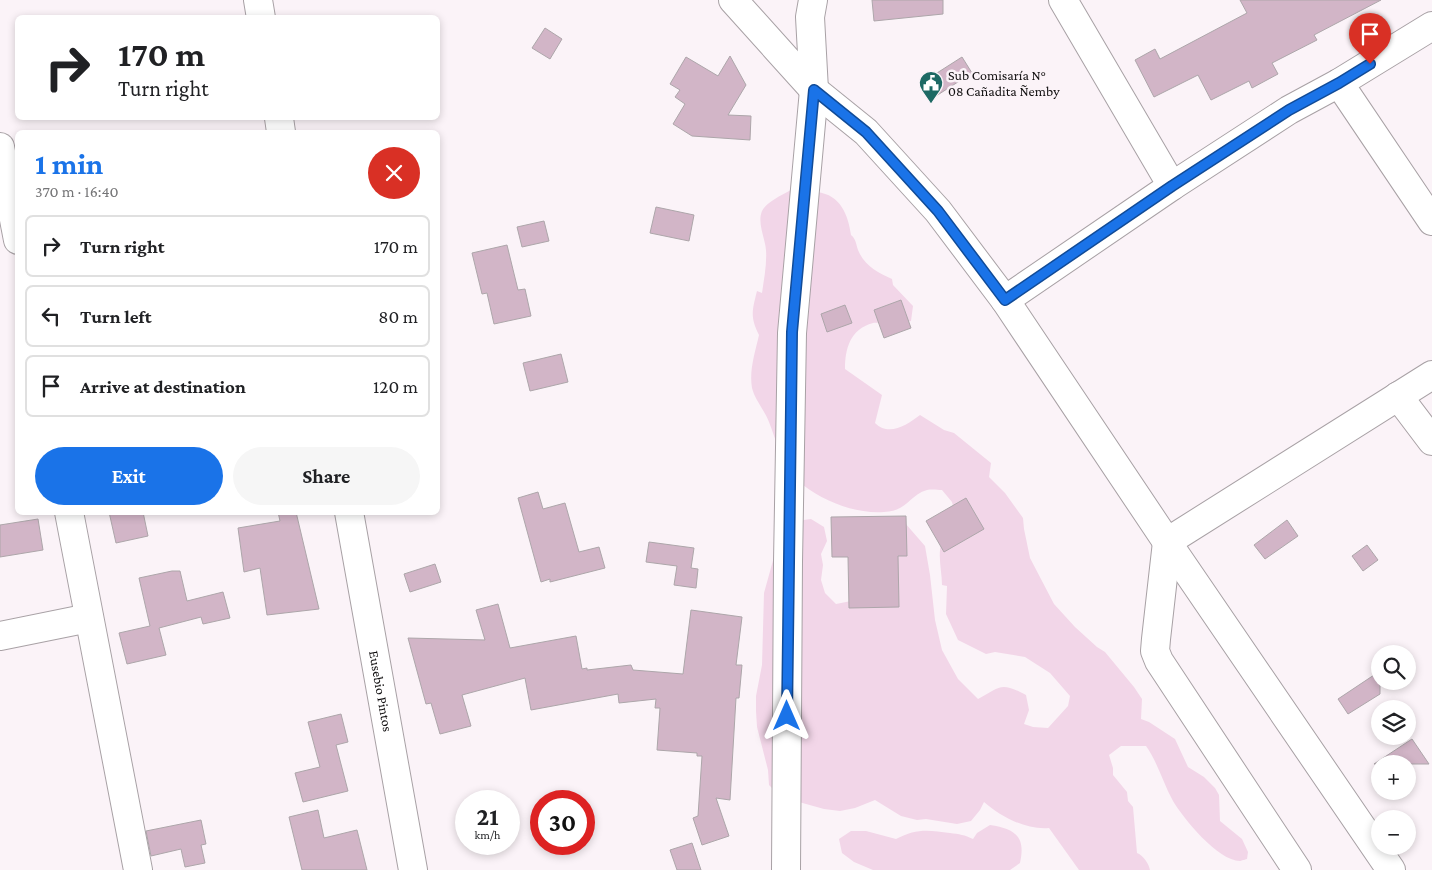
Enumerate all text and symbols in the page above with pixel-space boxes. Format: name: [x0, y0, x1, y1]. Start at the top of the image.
pin: [1349, 13, 1391, 64]
icon: arrive: [1356, 20, 1384, 48]
icon: right: [35, 35, 100, 100]
text: 170 m: [118, 35, 205, 74]
place label: Sub Comisaría N° 08 Cañadita Ñemby: [948, 67, 1060, 99]
public building icon: Sub Comisaría N° 08 Cañadita Ñemby: [918, 70, 944, 104]
text: Turn right: [118, 76, 209, 101]
text: 1 min: [35, 147, 103, 180]
button: close: [368, 147, 420, 199]
text: 370 m · 16:40: [35, 183, 119, 200]
icon: right: [37, 232, 65, 260]
text: Turn right: [80, 236, 165, 257]
text: 170 m: [374, 236, 418, 257]
icon: left: [37, 302, 65, 330]
text: Turn left: [80, 306, 152, 327]
text: 80 m: [378, 306, 418, 327]
icon: arrive: [37, 372, 65, 400]
text: Arrive at destination: [80, 376, 246, 397]
text: 120 m: [373, 376, 418, 397]
button: Exit: [35, 447, 223, 505]
button: Share: [233, 447, 420, 505]
map controls: [1371, 645, 1416, 855]
button: search: [1371, 645, 1416, 690]
street label: Eusebio Pintos: [366, 649, 396, 733]
position arrow: [760, 689, 812, 741]
button: layers: [1371, 700, 1416, 745]
button: +: [1371, 755, 1416, 800]
speed limit sign: 30: [530, 790, 595, 855]
text: 21: [476, 803, 499, 830]
button: −: [1371, 810, 1416, 855]
text: km/h: [475, 828, 500, 842]

